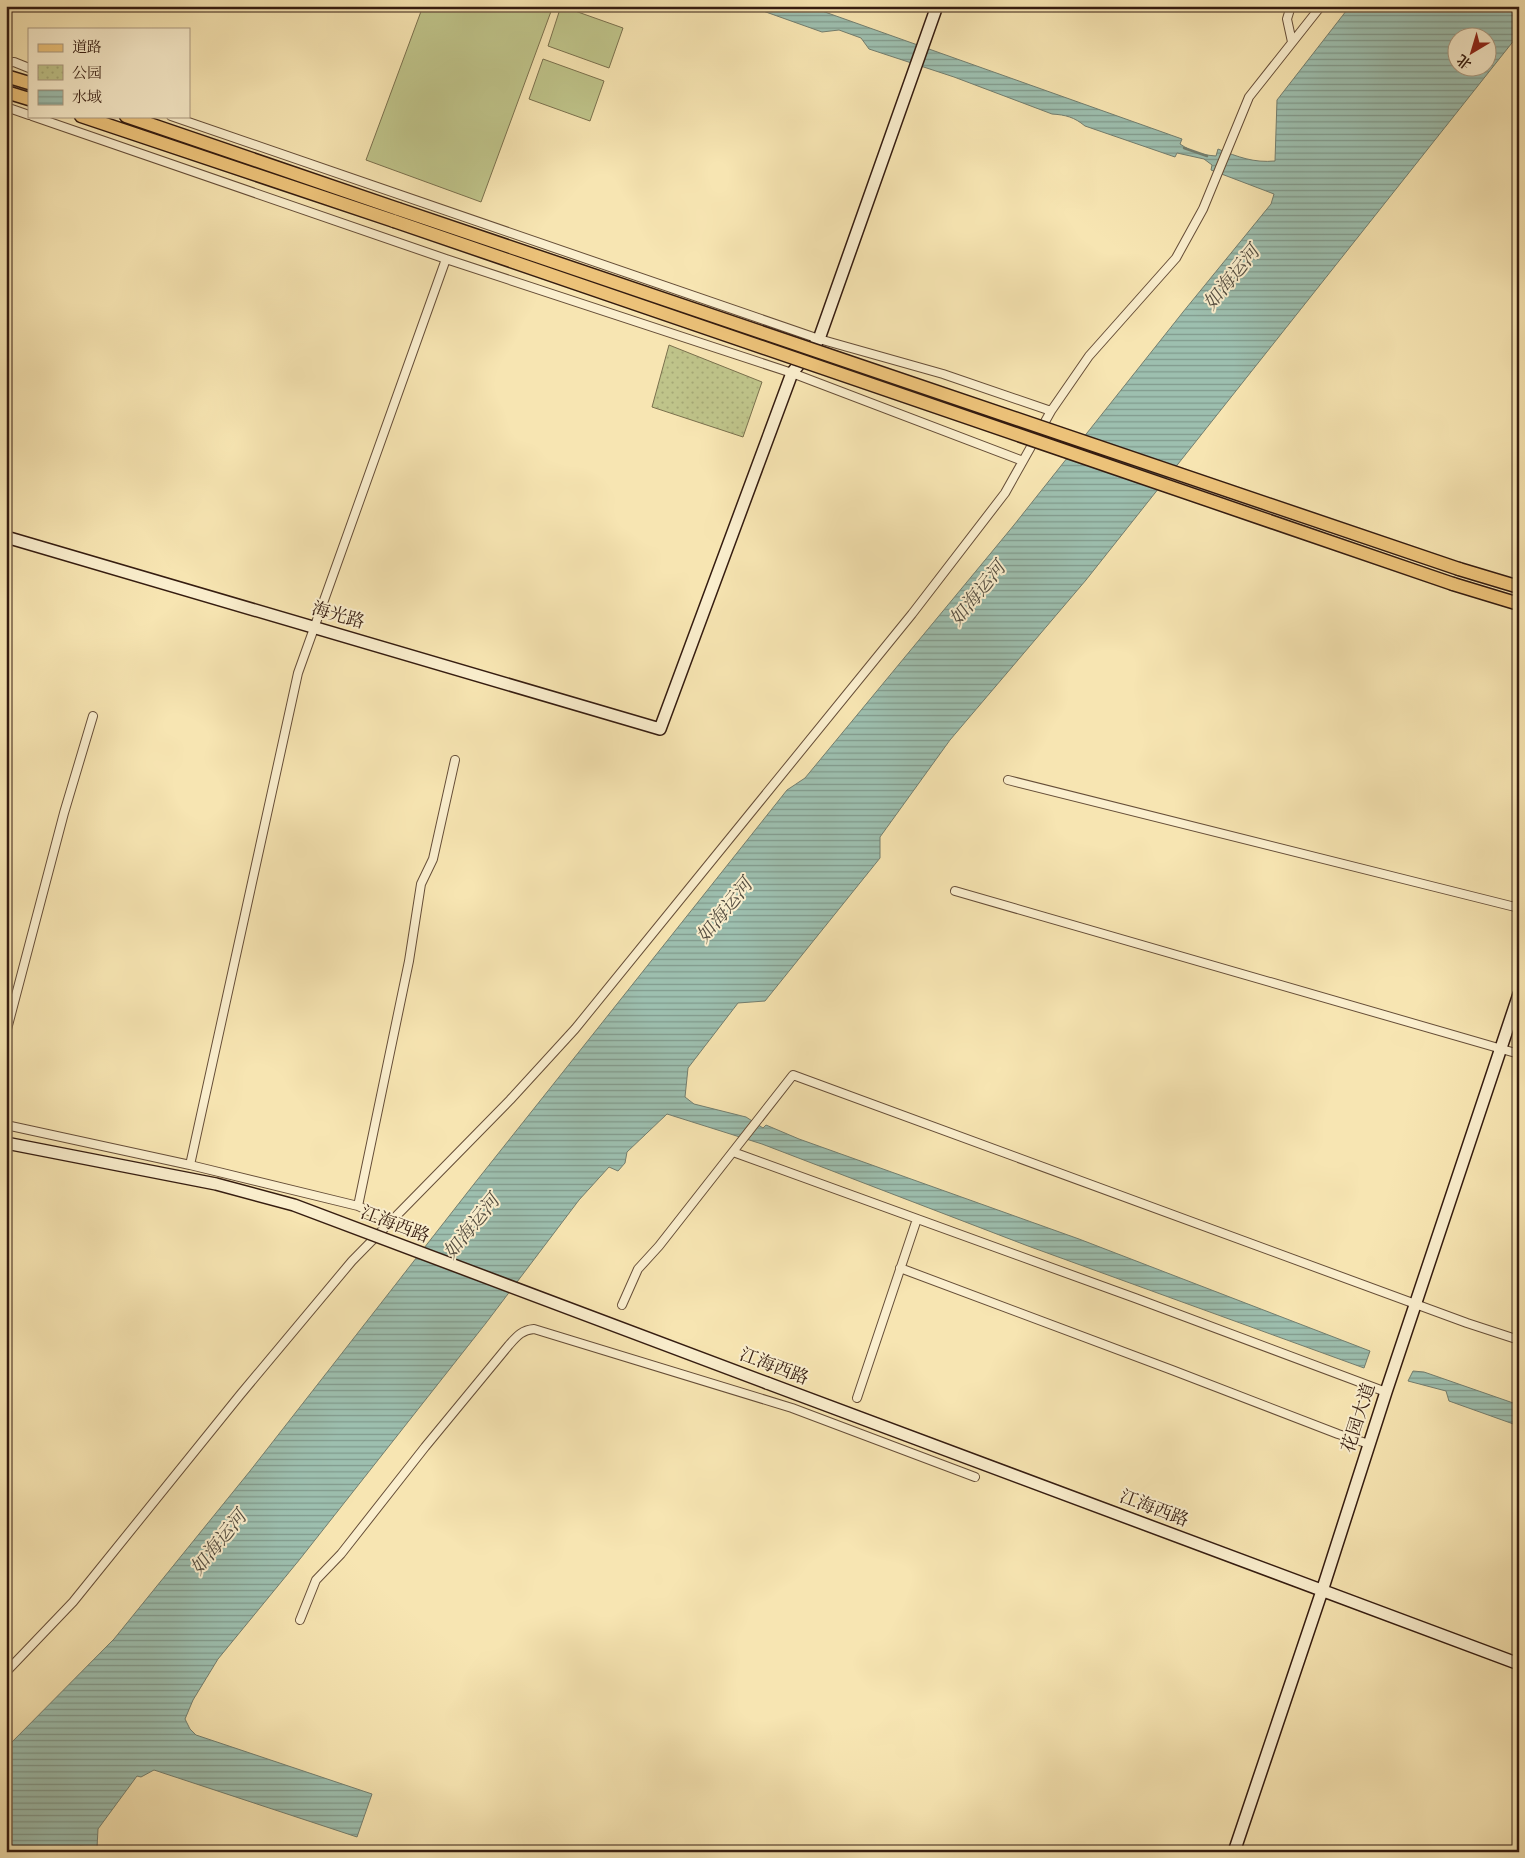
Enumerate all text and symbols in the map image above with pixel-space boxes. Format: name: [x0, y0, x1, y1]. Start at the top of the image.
legend: [28, 28, 190, 118]
north arrow: [1448, 28, 1498, 78]
text: 道路: [72, 38, 102, 57]
text: 北: [1454, 50, 1476, 73]
text: 公园: [72, 64, 102, 83]
text: 水域: [72, 88, 102, 107]
water label: 如海运河: [1199, 239, 1267, 315]
water label: 如海运河: [945, 555, 1013, 631]
street label: 海光路: [309, 598, 367, 634]
water label: 如海运河: [692, 872, 760, 948]
water label: 如海运河: [439, 1188, 507, 1264]
street label: 江海西路: [357, 1202, 433, 1248]
street label: 江海西路: [736, 1344, 812, 1390]
street label: 花园大道: [1337, 1380, 1381, 1456]
street label: 江海西路: [1116, 1486, 1192, 1532]
water label: 如海运河: [186, 1504, 254, 1580]

